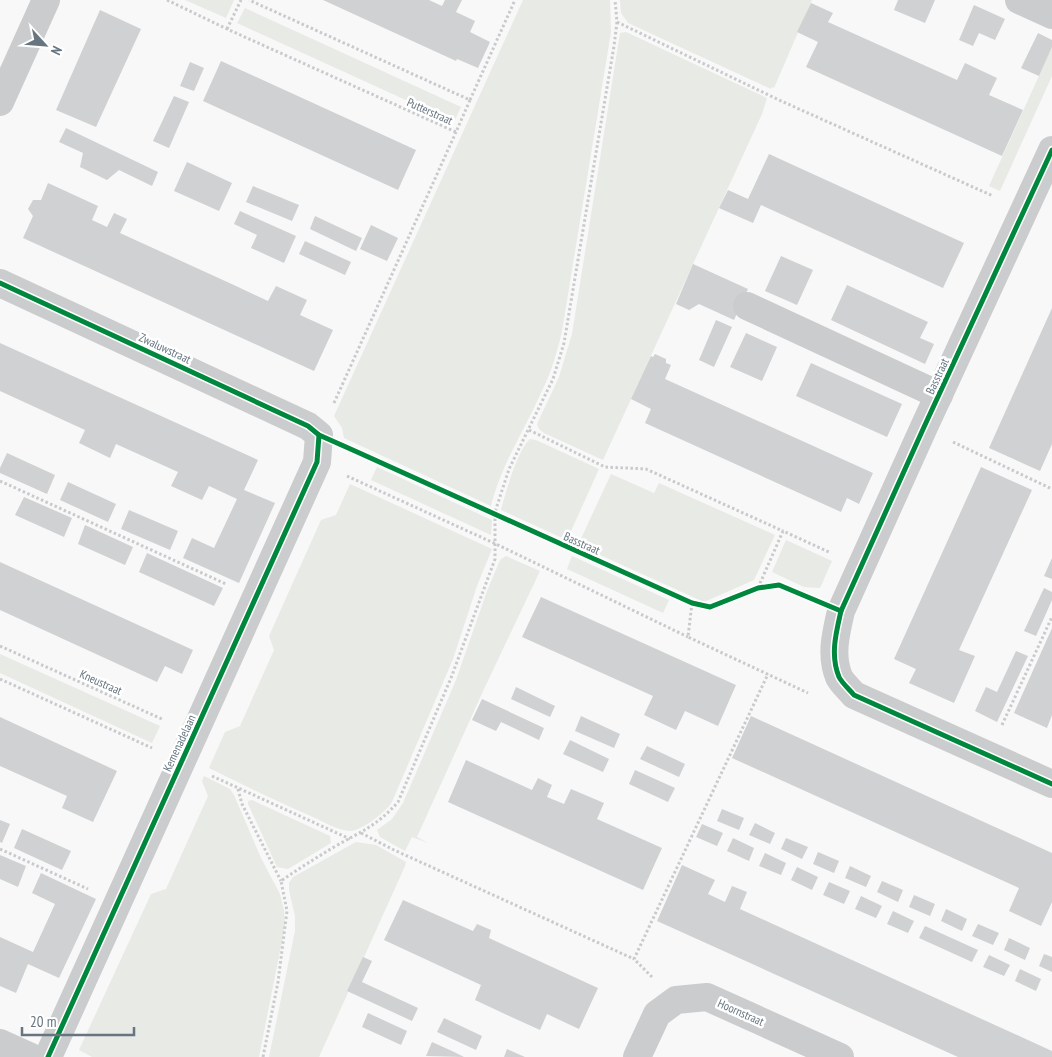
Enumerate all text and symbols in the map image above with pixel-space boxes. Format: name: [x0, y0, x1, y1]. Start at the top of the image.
north arrow: [20, 20, 70, 70]
text: N: [47, 43, 66, 58]
street label: Putterstraat: [405, 94, 456, 128]
street label: Zwaluwstraat: [137, 329, 194, 367]
street label: Basstraat: [922, 355, 952, 396]
street label: Basstraat: [562, 528, 603, 558]
street label: Kneustraat: [78, 666, 125, 698]
street label: Kemenadelaan: [159, 712, 199, 774]
street label: Hoornstraat: [716, 995, 767, 1029]
scale bar: [22, 1004, 135, 1036]
text: 20 m: [30, 1012, 56, 1031]

